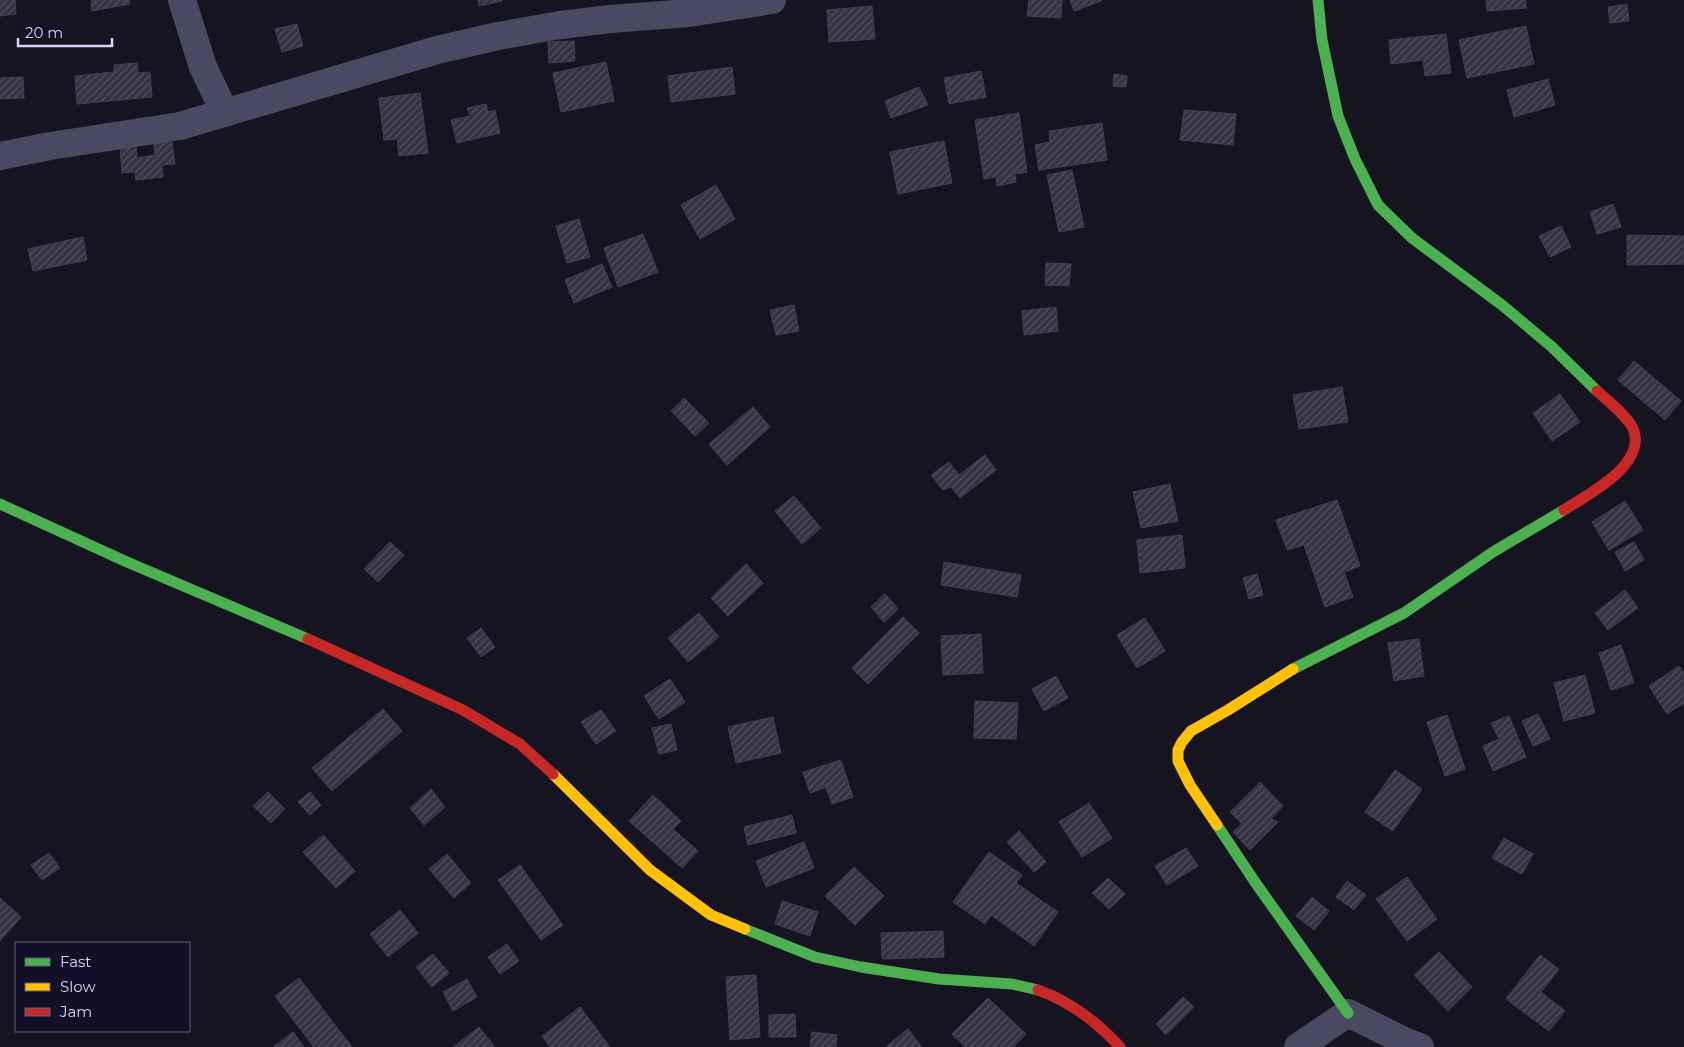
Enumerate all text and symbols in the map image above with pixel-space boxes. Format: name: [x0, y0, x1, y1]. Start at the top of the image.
scale bar: [18, 15, 111, 47]
text: 20 m: [25, 23, 63, 42]
legend: [15, 942, 190, 1032]
text: Fast: [60, 952, 91, 971]
text: Slow: [60, 977, 96, 996]
text: Jam: [59, 1002, 92, 1021]

